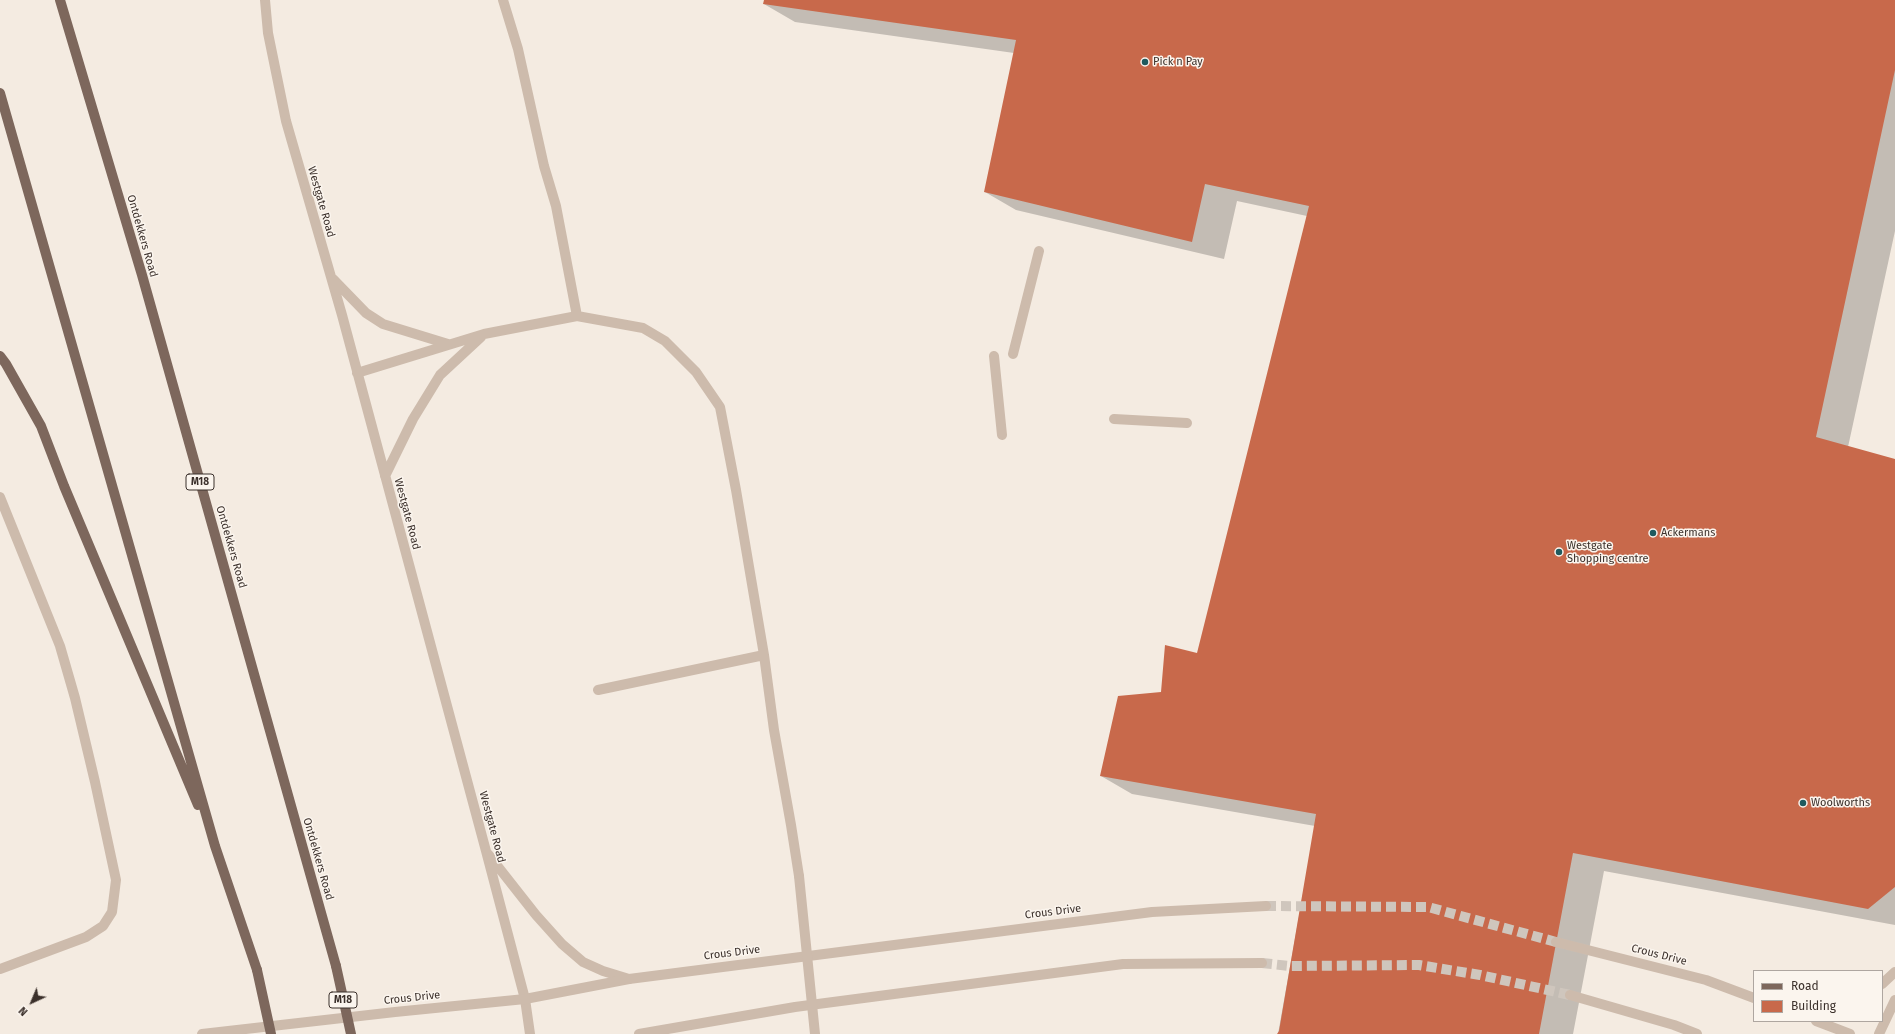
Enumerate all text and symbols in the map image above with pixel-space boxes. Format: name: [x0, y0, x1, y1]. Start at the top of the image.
place label: Pick n Pay: [1153, 55, 1203, 69]
marker: Pick n Pay: [1140, 57, 1150, 67]
street label: Westgate Road: [305, 165, 337, 239]
street label: Ontdekkers Road: [124, 193, 160, 279]
road number: M18: [186, 474, 214, 490]
street label: Westgate Road: [391, 477, 423, 551]
street label: Ontdekkers Road: [213, 504, 249, 590]
place label: Ackermans: [1661, 526, 1715, 540]
marker: Ackermans: [1648, 528, 1658, 538]
place label: Westgate Shopping centre: [1567, 539, 1648, 565]
marker: Westgate Shopping centre: [1554, 547, 1564, 557]
street label: Westgate Road: [476, 790, 508, 864]
place label: Woolworths: [1811, 796, 1870, 810]
marker: Woolworths: [1798, 798, 1808, 808]
street label: Ontdekkers Road: [300, 816, 336, 902]
street label: Crous Drive: [1024, 902, 1082, 922]
street label: Crous Drive: [1630, 942, 1688, 968]
street label: Crous Drive: [703, 943, 761, 963]
legend: [1753, 970, 1883, 1022]
text: Road: [1791, 979, 1819, 993]
north arrow: [12, 982, 52, 1022]
street label: Crous Drive: [383, 988, 441, 1008]
road number: M18: [329, 992, 357, 1008]
text: Building: [1791, 999, 1836, 1013]
text: N: [16, 1004, 30, 1018]

